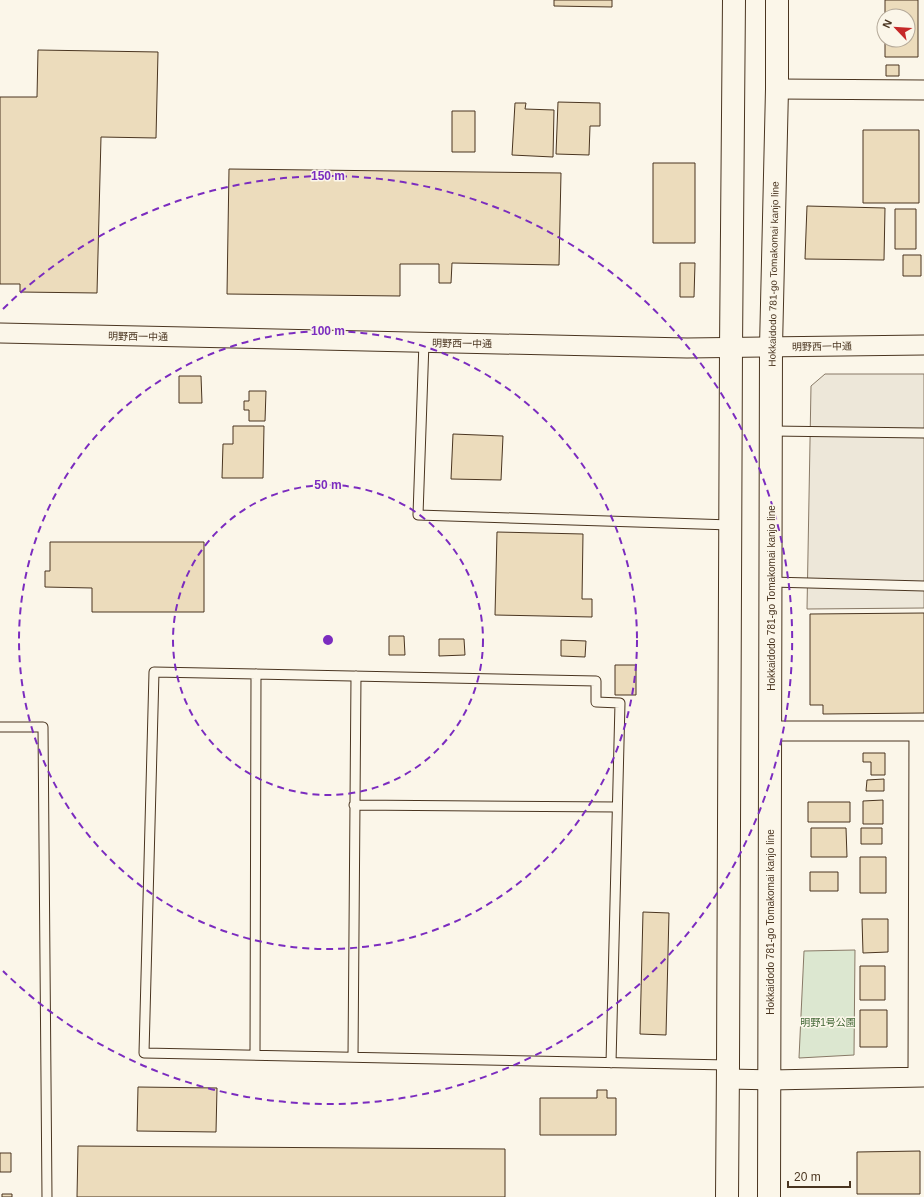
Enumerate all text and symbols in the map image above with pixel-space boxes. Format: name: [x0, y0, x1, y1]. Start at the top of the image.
north arrow: [876, 8, 916, 48]
text: N: [880, 18, 894, 30]
text: 150 m: [311, 169, 345, 183]
street label: Hokkaidodo 781-go Tomakomai kanjo line: [766, 181, 781, 367]
text: 100 m: [311, 324, 345, 338]
street label: 明野西一中通: [108, 330, 168, 343]
street label: 明野西一中通: [432, 337, 492, 350]
street label: 明野西一中通: [792, 340, 852, 353]
text: 50 m: [314, 478, 342, 492]
street label: Hokkaidodo 781-go Tomakomai kanjo line: [766, 505, 777, 691]
centre of rings: [321, 633, 335, 647]
street label: Hokkaidodo 781-go Tomakomai kanjo line: [765, 829, 776, 1015]
park label: 明野1号公園: [800, 1017, 856, 1028]
scale bar: [788, 1163, 850, 1189]
text: 20 m: [794, 1170, 821, 1184]

